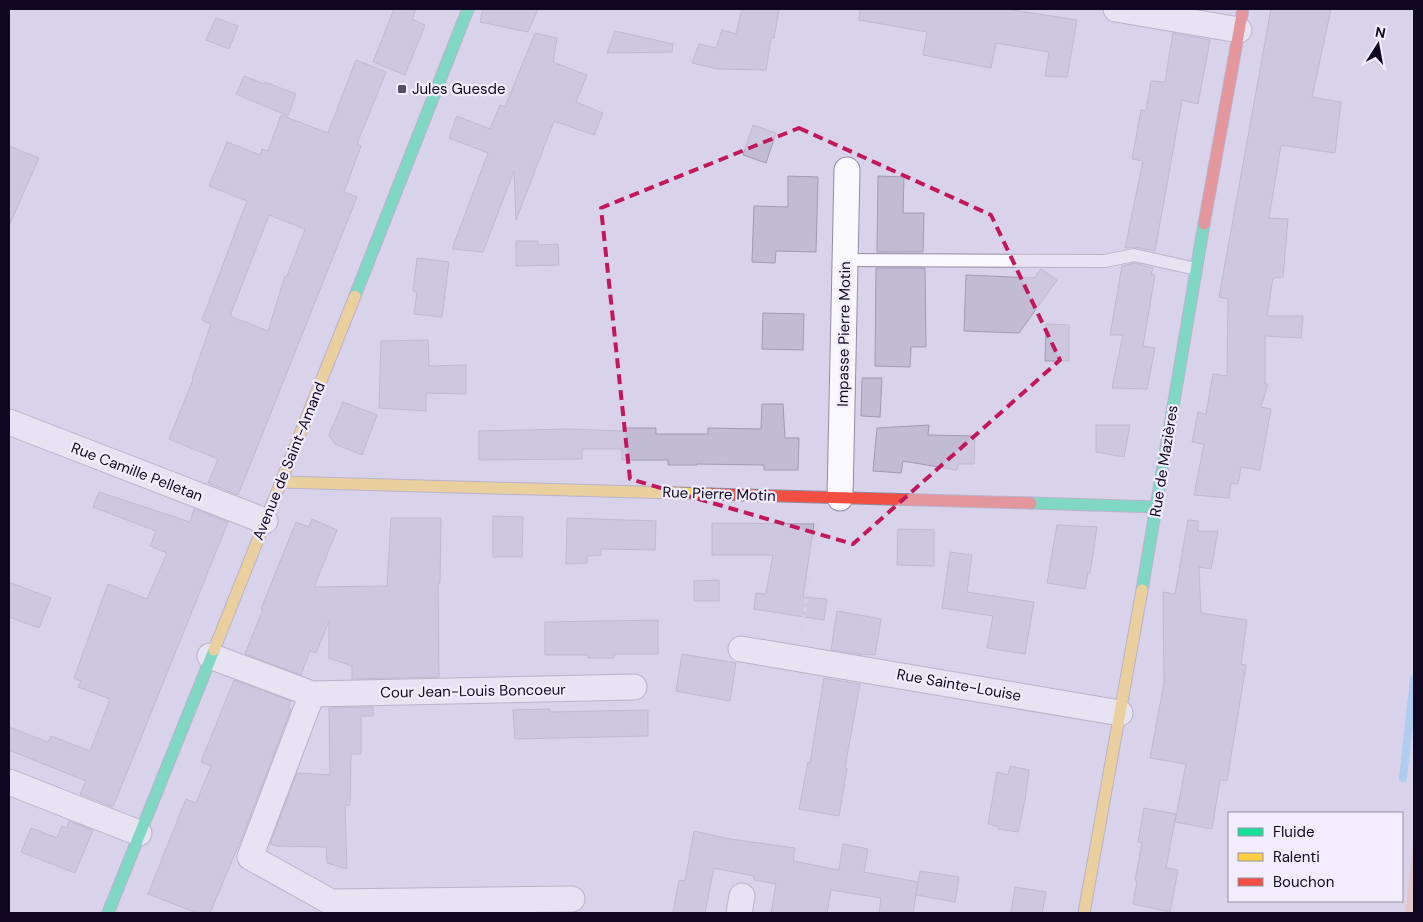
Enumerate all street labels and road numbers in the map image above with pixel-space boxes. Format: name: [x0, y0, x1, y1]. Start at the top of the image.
street label: Impasse Pierre Motin: [833, 261, 855, 407]
street label: Avenue de Saint-Amand: [248, 379, 330, 543]
street label: Rue de Mazières: [1145, 404, 1183, 518]
street label: Rue Camille Pelletan: [68, 438, 206, 506]
street label: Rue Pierre Motin: [662, 482, 776, 506]
street label: Rue Sainte-Louise: [895, 664, 1023, 706]
street label: Cour Jean-Louis Boncoeur: [380, 679, 566, 703]

